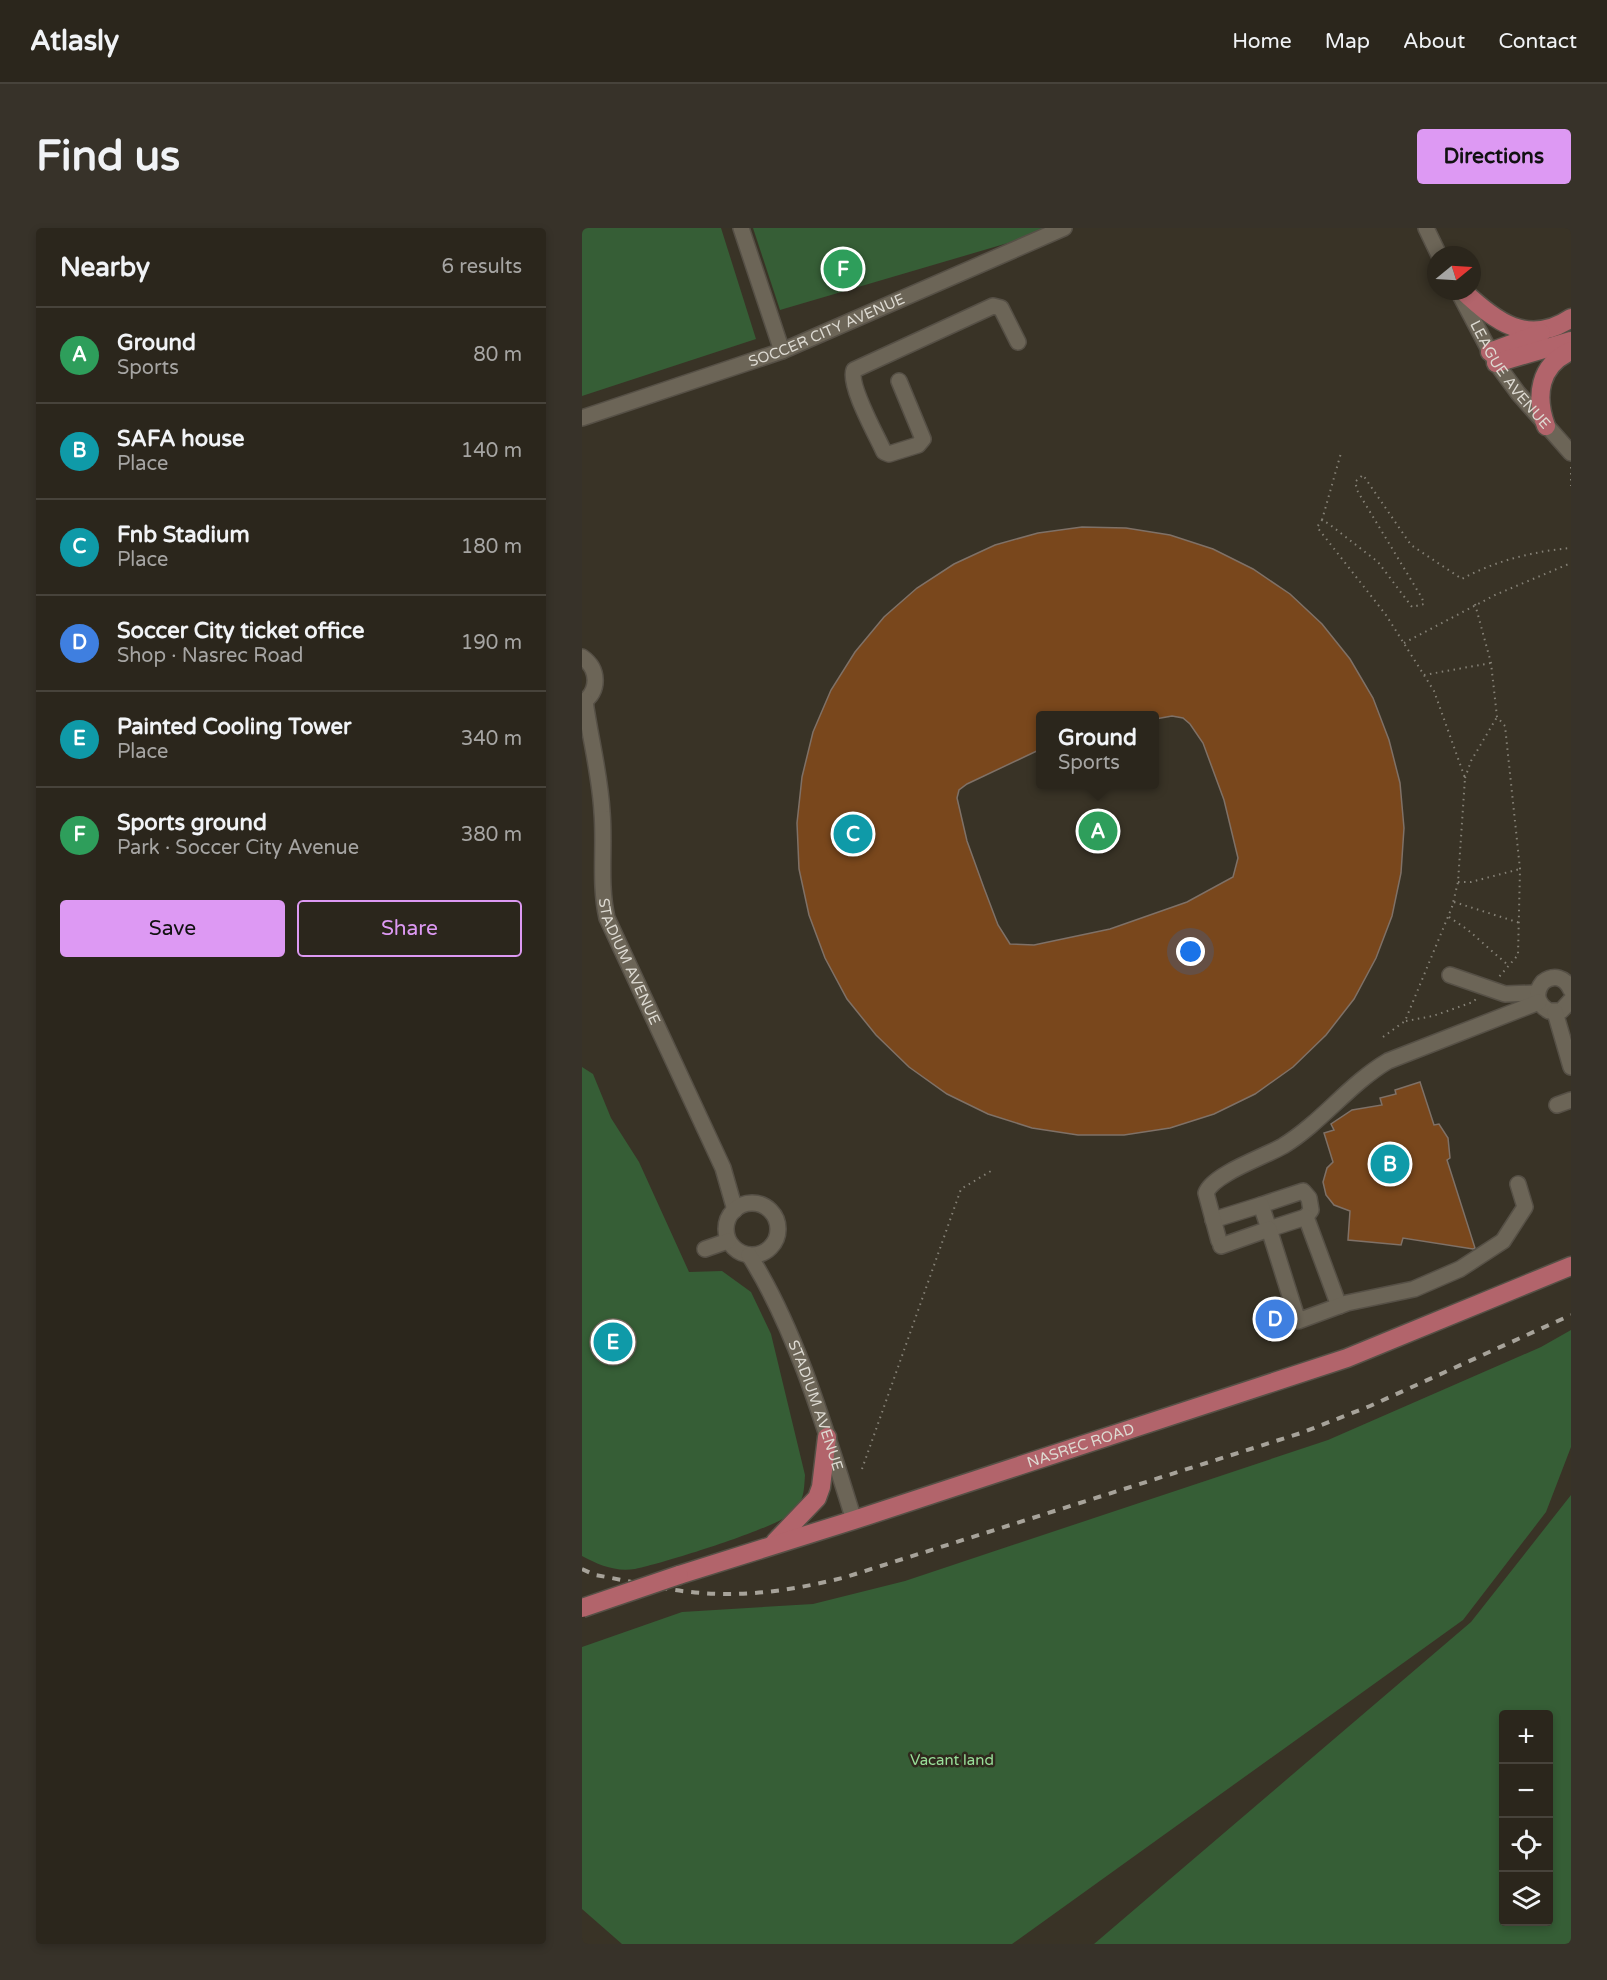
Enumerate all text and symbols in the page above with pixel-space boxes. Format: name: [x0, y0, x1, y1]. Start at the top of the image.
text: Atlasly: [30, 24, 119, 58]
text: Home: [1232, 29, 1292, 54]
text: Map: [1325, 29, 1370, 54]
text: About: [1403, 29, 1465, 54]
text: Contact: [1498, 29, 1577, 54]
button: Directions: [1417, 129, 1571, 184]
text: Find us: [36, 131, 180, 182]
pin: F: [824, 246, 862, 291]
north arrow: [1427, 246, 1481, 300]
text: Nearby: [60, 252, 150, 283]
text: 6 results: [442, 255, 522, 279]
street label: SOCCER CITY AVENUE: [746, 290, 907, 371]
street label: LEAGUE AVENUE: [1466, 317, 1554, 433]
text: Ground: [117, 330, 196, 356]
text: A: [72, 343, 87, 367]
text: 80 m: [473, 343, 522, 367]
text: Sports: [117, 356, 179, 380]
text: SAFA house: [117, 426, 245, 452]
text: B: [73, 439, 86, 463]
text: 140 m: [461, 439, 522, 463]
text: Place: [117, 452, 168, 476]
text: Fnb Stadium: [117, 522, 250, 548]
text: C: [73, 535, 86, 559]
text: 180 m: [461, 535, 522, 559]
text: Place: [117, 548, 168, 572]
text: Soccer City ticket office: [117, 618, 364, 644]
text: D: [72, 631, 87, 655]
text: 190 m: [461, 631, 522, 655]
text: Shop · Nasrec Road: [117, 644, 303, 668]
popup: [1036, 711, 1159, 789]
text: Painted Cooling Tower: [117, 714, 352, 740]
text: Ground: [1058, 725, 1137, 751]
text: E: [73, 727, 86, 751]
text: 340 m: [461, 727, 522, 751]
text: Place: [117, 740, 168, 764]
text: Sports: [1058, 751, 1120, 775]
pin: A: [1078, 808, 1118, 854]
text: Sports ground: [117, 810, 267, 836]
pin: C: [834, 812, 872, 856]
text: F: [73, 823, 86, 847]
text: 380 m: [461, 823, 522, 847]
text: Park · Soccer City Avenue: [117, 836, 359, 860]
street label: STADIUM AVENUE: [595, 897, 664, 1028]
button: Save: [60, 900, 285, 957]
button: Share: [297, 900, 522, 957]
your location: [1176, 937, 1205, 966]
pin: B: [1370, 1142, 1410, 1186]
pin: D: [1256, 1296, 1294, 1342]
pin: E: [594, 1320, 633, 1364]
street label: STADIUM AVENUE: [784, 1337, 847, 1473]
street label: NASREC ROAD: [1025, 1419, 1137, 1472]
map controls: [1499, 1710, 1553, 1926]
button: +: [1499, 1710, 1553, 1764]
park label: Vacant land: [910, 1751, 994, 1769]
button: −: [1499, 1764, 1553, 1818]
button: locate: [1499, 1818, 1553, 1872]
button: layers: [1499, 1872, 1553, 1926]

